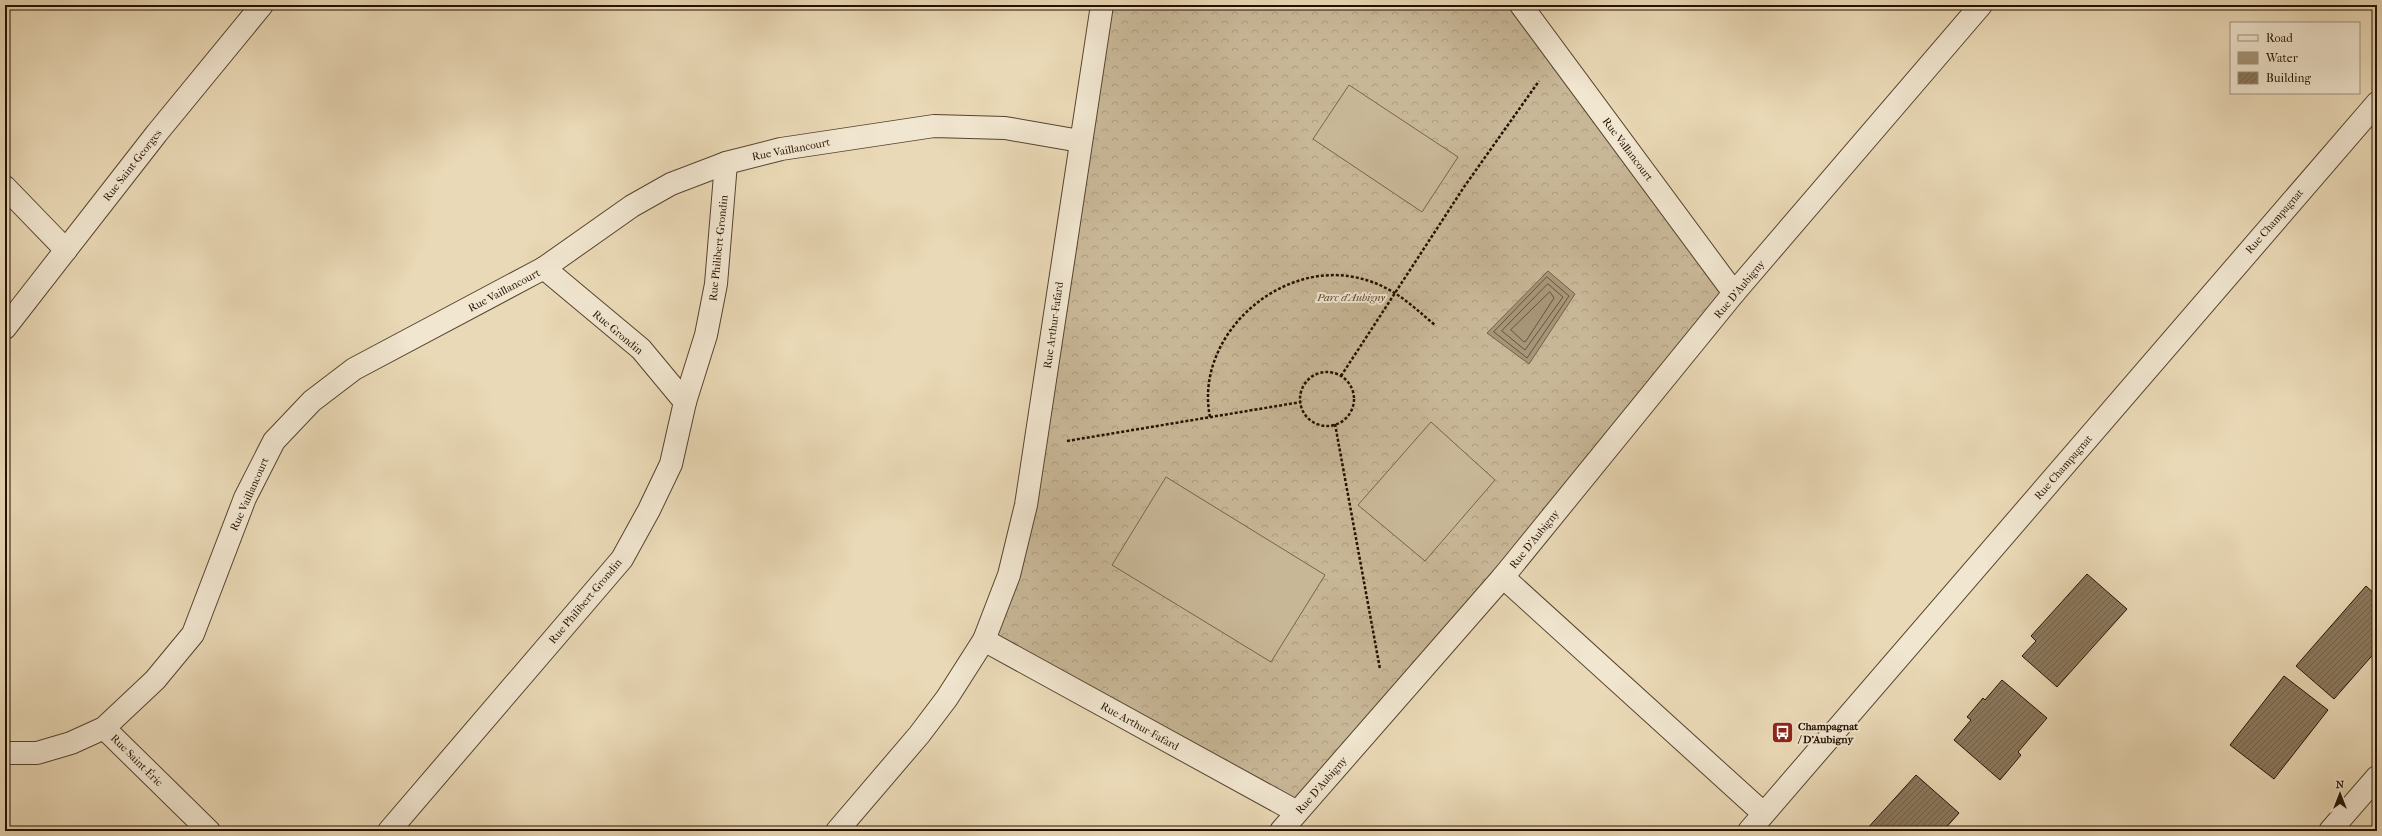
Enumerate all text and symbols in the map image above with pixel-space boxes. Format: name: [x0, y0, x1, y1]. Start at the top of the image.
legend: [2230, 22, 2360, 94]
text: Road: [2266, 31, 2293, 45]
text: Water: [2265, 51, 2299, 65]
text: Building: [2266, 71, 2311, 85]
street label: Rue Vallancourt: [1600, 115, 1656, 184]
street label: Rue Saint-Georges: [100, 127, 164, 204]
street label: Rue Vaillancourt: [751, 136, 831, 163]
street label: Rue Champagnat: [2243, 186, 2306, 257]
street label: Rue Philibert-Grondin: [706, 194, 731, 302]
street label: Rue D'Aubigny: [1711, 257, 1768, 321]
street label: Rue Vaillancourt: [466, 266, 542, 315]
street label: Rue Arthur-Fafard: [1041, 280, 1066, 369]
park label: Parc d'Aubigny: [1316, 291, 1385, 304]
street label: Rue Grondin: [590, 308, 646, 358]
street label: Rue Champagnat: [2032, 432, 2095, 503]
street label: Rue Vaillancourt: [227, 455, 272, 533]
street label: Rue D'Aubigny: [1507, 506, 1563, 571]
street label: Rue Philibert-Grondin: [546, 556, 625, 646]
street label: Rue Arthur-Fafard: [1098, 700, 1182, 754]
bus stop icon: Champagnat / D'Aubigny: [1770, 719, 1796, 745]
place label: Champagnat / D'Aubigny: [1797, 720, 1859, 746]
street label: Rue Saint-Éric: [108, 732, 165, 789]
street label: Rue D'Aubigny: [1293, 753, 1351, 817]
north arrow: [2320, 774, 2360, 814]
text: N: [2336, 778, 2345, 791]

